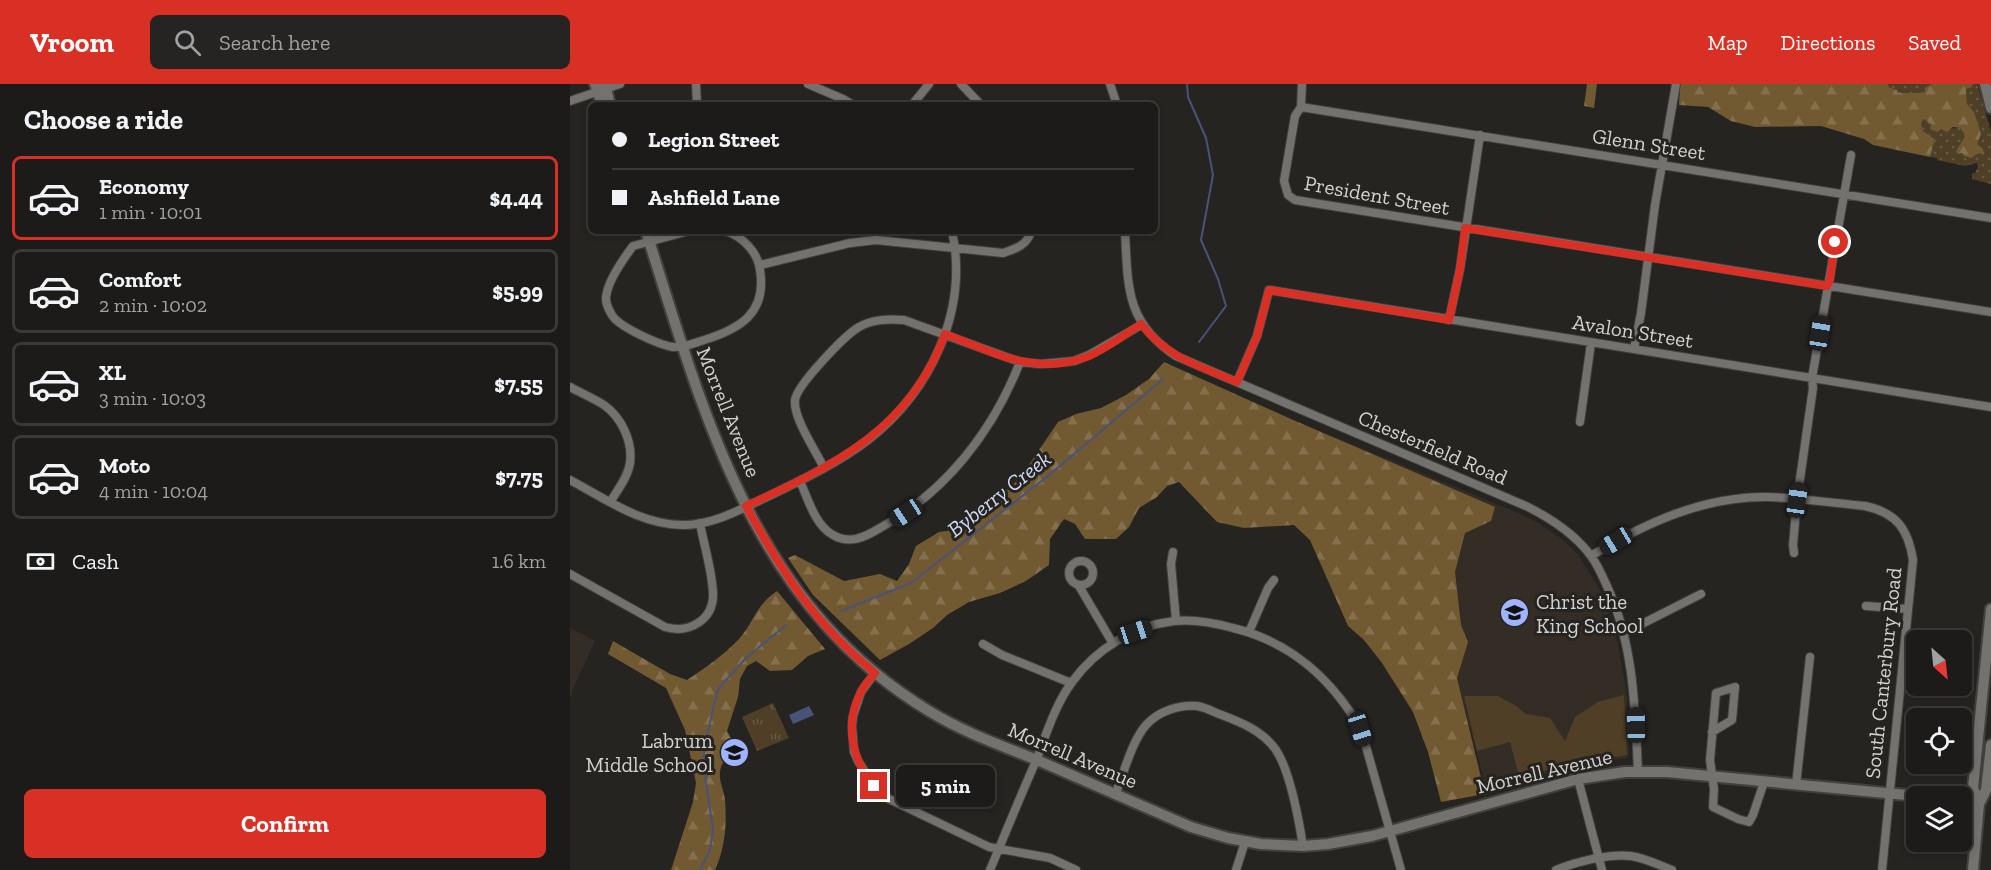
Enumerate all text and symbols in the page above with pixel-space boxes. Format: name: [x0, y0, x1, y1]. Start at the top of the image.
search box: [150, 15, 570, 69]
text: Vroom: [30, 26, 114, 59]
icon: search: [171, 26, 204, 59]
text: Search here: [219, 29, 330, 56]
text: Map: [1708, 30, 1748, 55]
text: Directions: [1781, 30, 1875, 55]
text: Saved: [1908, 30, 1961, 55]
text: Choose a ride: [24, 104, 183, 136]
street label: Glenn Street: [1591, 123, 1708, 165]
text: Legion Street: [648, 126, 779, 153]
street label: President Street: [1302, 170, 1452, 220]
icon: car: [27, 171, 81, 225]
text: Economy: [99, 173, 189, 200]
text: Ashfield Lane: [648, 184, 780, 211]
text: $4.44: [490, 185, 543, 212]
text: 1 min · 10:01: [99, 200, 202, 224]
route start: [1821, 228, 1848, 255]
icon: car: [27, 264, 81, 318]
text: Comfort: [99, 266, 181, 293]
text: $5.99: [492, 278, 543, 305]
text: 2 min · 10:02: [99, 293, 207, 317]
street label: Avalon Street: [1571, 309, 1695, 353]
car: [1808, 314, 1832, 352]
street label: Morrell Avenue: [692, 343, 767, 481]
icon: car: [27, 357, 81, 411]
text: XL: [99, 359, 126, 386]
text: $7.55: [494, 371, 543, 398]
text: 3 min · 10:03: [99, 386, 206, 410]
street label: Chesterfield Road: [1355, 404, 1512, 490]
water label: Byberry Creek: [942, 445, 1056, 543]
icon: car: [27, 450, 81, 504]
text: Moto: [99, 452, 150, 479]
text: $7.75: [495, 464, 543, 491]
text: 4 min · 10:04: [99, 479, 208, 503]
car: [1786, 481, 1808, 519]
car: [886, 496, 926, 530]
car: [1596, 524, 1636, 558]
icon: cash: [24, 545, 57, 578]
text: Cash: [72, 548, 119, 575]
text: 1.6 km: [492, 549, 546, 573]
street label: South Canterbury Road: [1859, 566, 1907, 780]
place label: Christ the King School: [1536, 589, 1644, 638]
school or university icon: Christ the King School: [1499, 597, 1531, 629]
car: [1115, 618, 1155, 646]
north arrow: [1906, 630, 1972, 696]
map controls: [1906, 630, 1972, 852]
car: [1627, 707, 1645, 743]
button: locate: [1906, 708, 1972, 774]
car: [1346, 709, 1374, 749]
street label: Morrell Avenue: [1005, 716, 1142, 794]
place label: Labrum Middle School: [586, 728, 713, 777]
school or university icon: Labrum Middle School: [718, 736, 750, 768]
street label: Morrell Avenue: [1474, 743, 1614, 799]
callout: 5 min: [895, 765, 994, 807]
route end: [860, 772, 887, 799]
text: 5 min: [921, 774, 970, 798]
button: layers: [1906, 786, 1972, 852]
button: Confirm: [24, 789, 546, 858]

